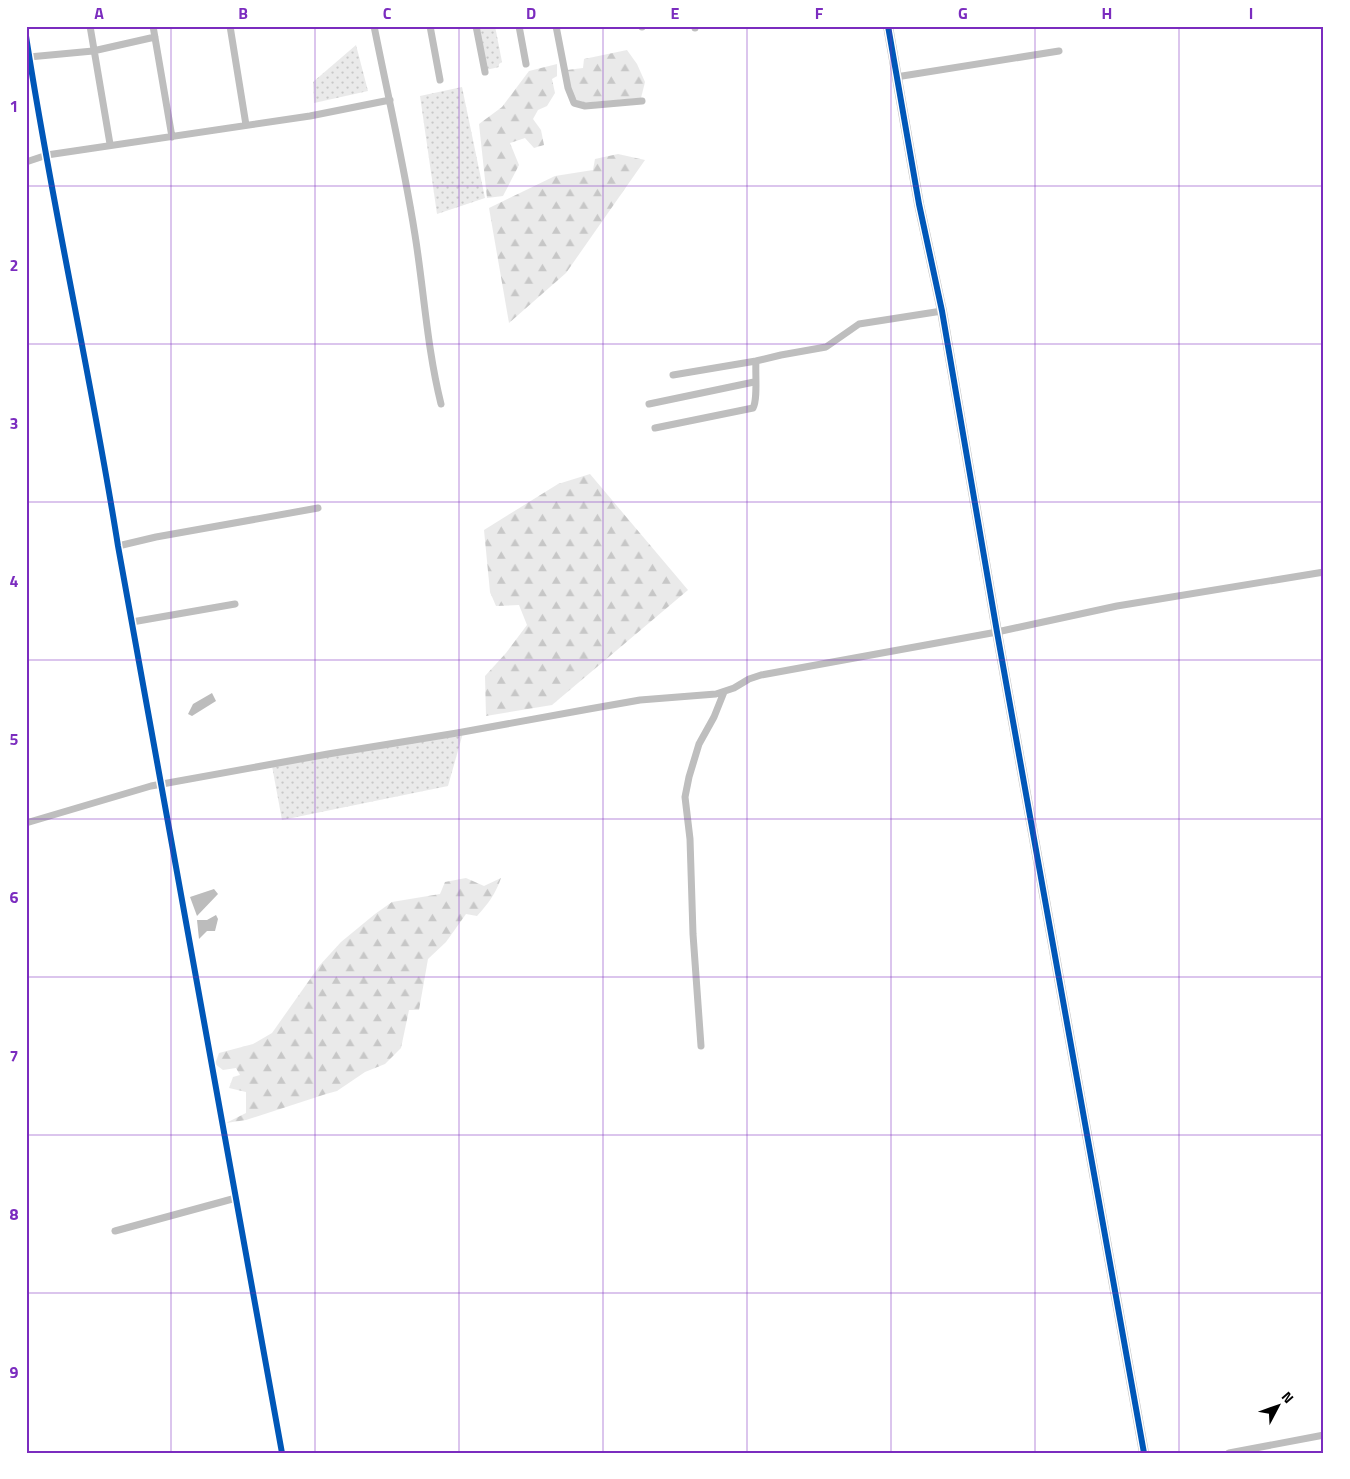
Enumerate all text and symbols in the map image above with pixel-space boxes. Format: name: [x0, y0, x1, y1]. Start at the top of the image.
text: A: [94, 1, 104, 25]
text: B: [238, 1, 248, 25]
text: C: [383, 1, 392, 25]
text: D: [526, 1, 536, 25]
text: E: [671, 1, 680, 25]
text: F: [815, 1, 824, 25]
text: G: [958, 1, 968, 25]
text: H: [1102, 1, 1112, 25]
text: I: [1249, 1, 1253, 25]
text: 1: [10, 94, 18, 118]
text: 2: [10, 253, 18, 277]
text: 3: [10, 411, 18, 435]
text: 4: [10, 569, 19, 593]
text: 5: [10, 727, 19, 751]
text: 6: [10, 885, 19, 909]
text: 7: [10, 1044, 18, 1068]
text: 8: [10, 1202, 19, 1226]
text: 9: [10, 1360, 19, 1384]
north arrow: [1252, 1382, 1302, 1432]
text: N: [1277, 1387, 1299, 1408]

